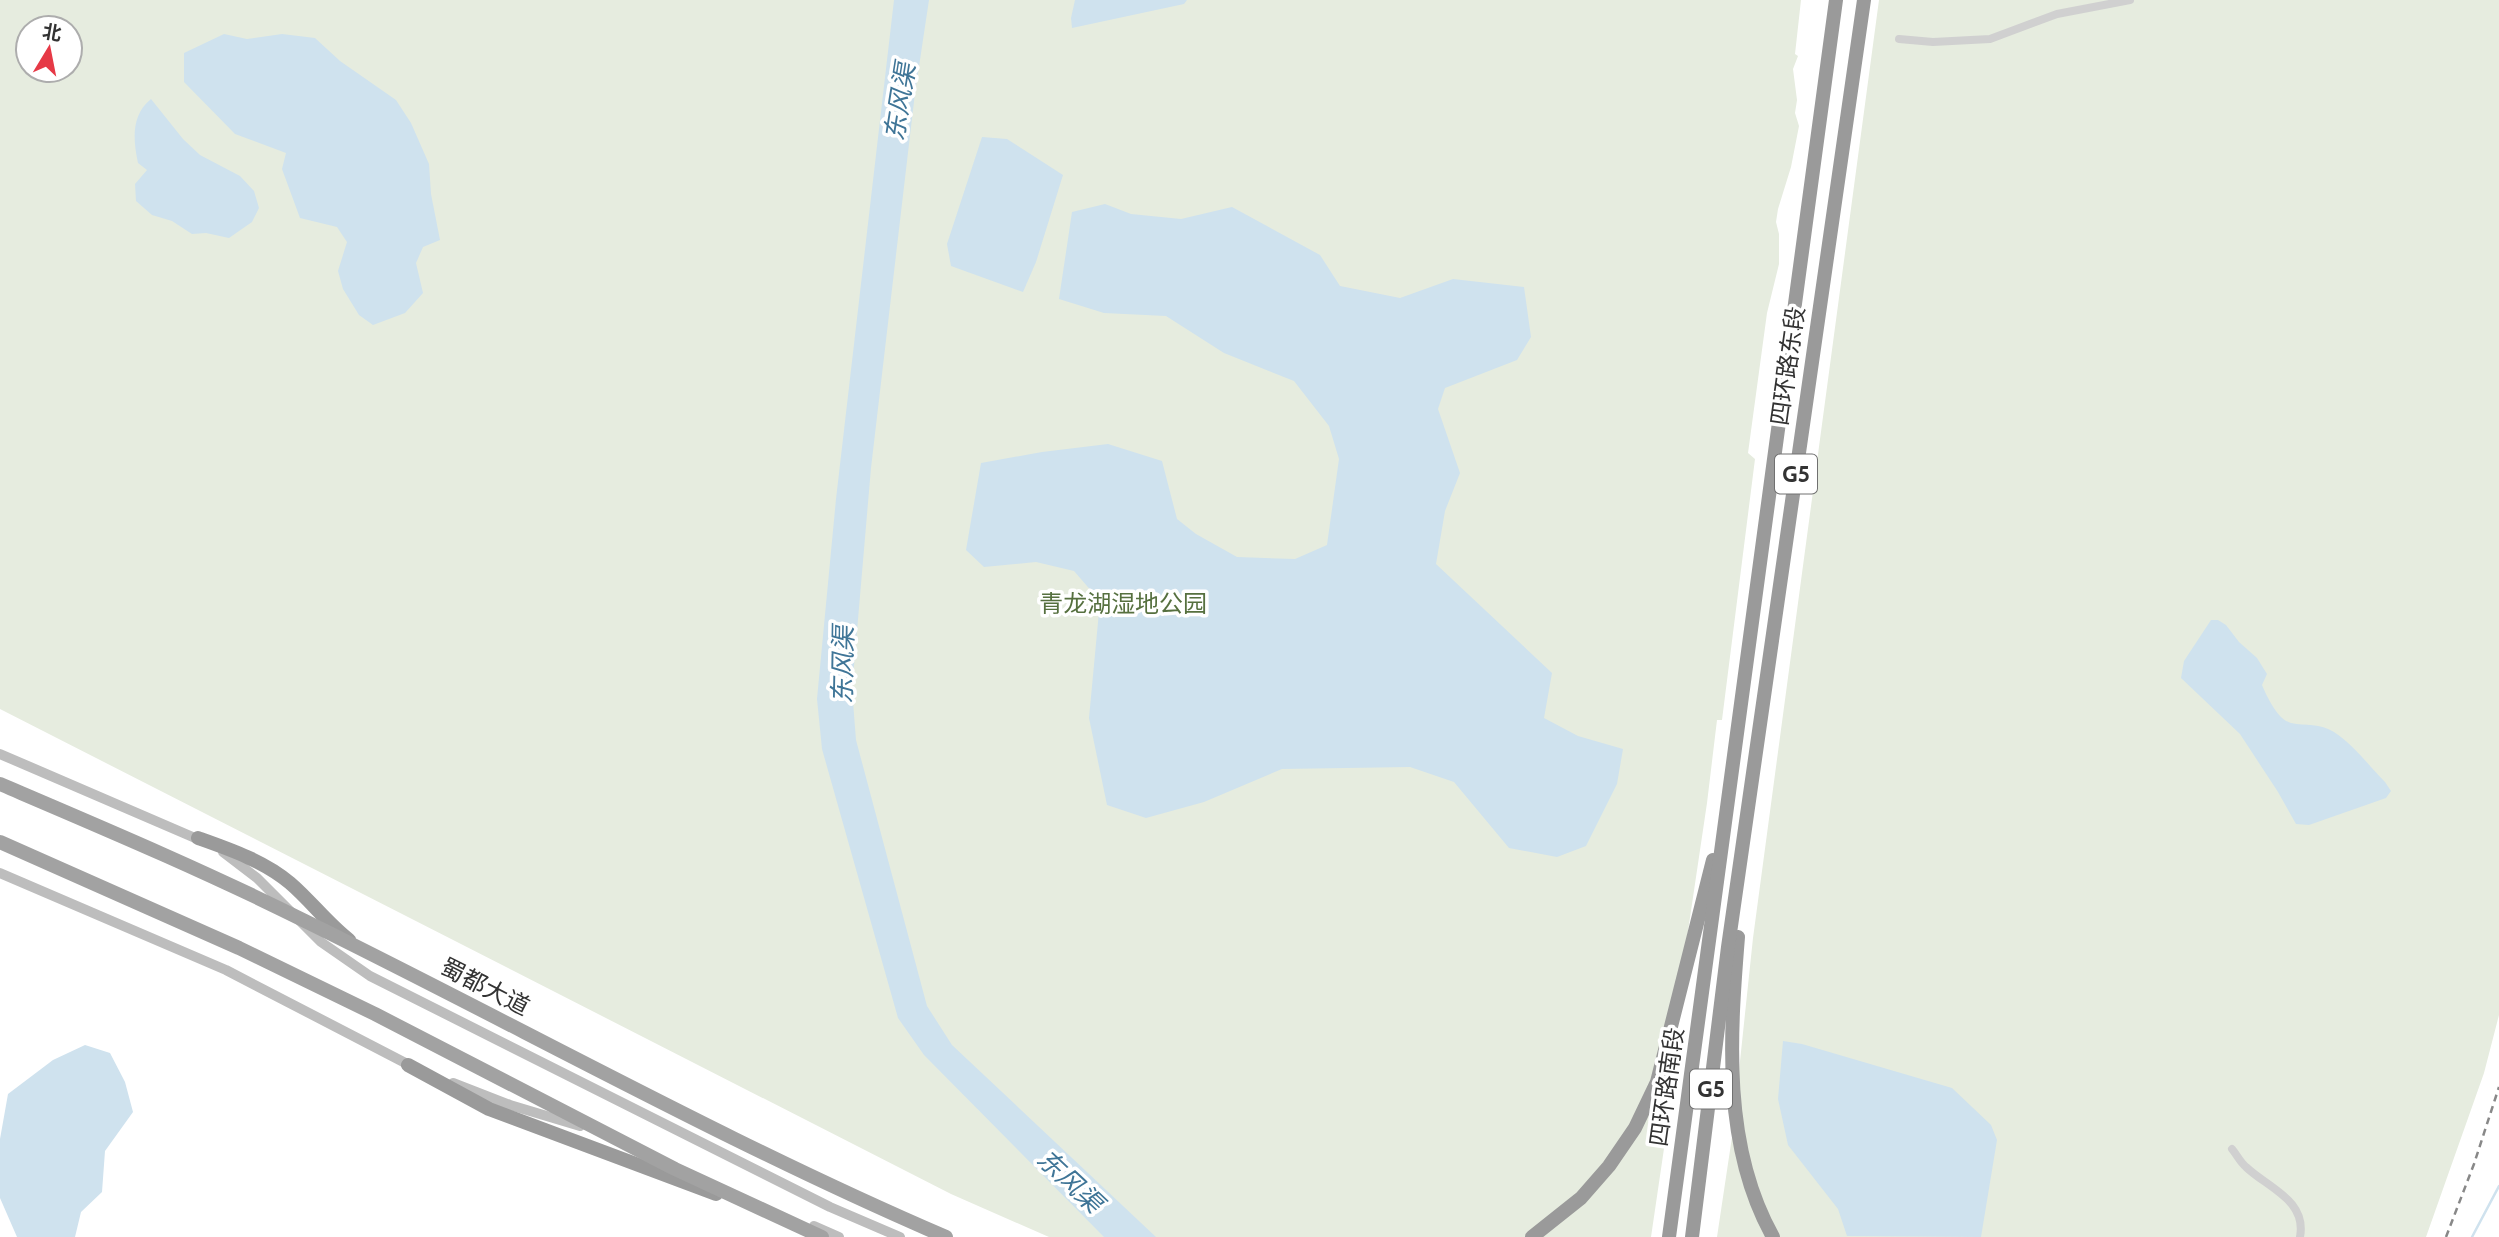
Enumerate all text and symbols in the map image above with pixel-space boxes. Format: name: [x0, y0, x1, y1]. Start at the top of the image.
north arrow: [14, 14, 84, 84]
text: 北: [41, 20, 63, 46]
water label: 东风渠: [878, 57, 923, 143]
street label: 四环路东段: [1765, 304, 1810, 427]
road number: G5: [1775, 454, 1817, 494]
park label: 青龙湖湿地公园: [1039, 589, 1207, 618]
water label: 东风渠: [826, 622, 860, 704]
street label: 蜀都大道: [436, 952, 535, 1021]
street label: 四环路南段: [1644, 1025, 1689, 1148]
road number: G5: [1690, 1070, 1732, 1108]
water label: 东风渠: [1031, 1143, 1112, 1222]

